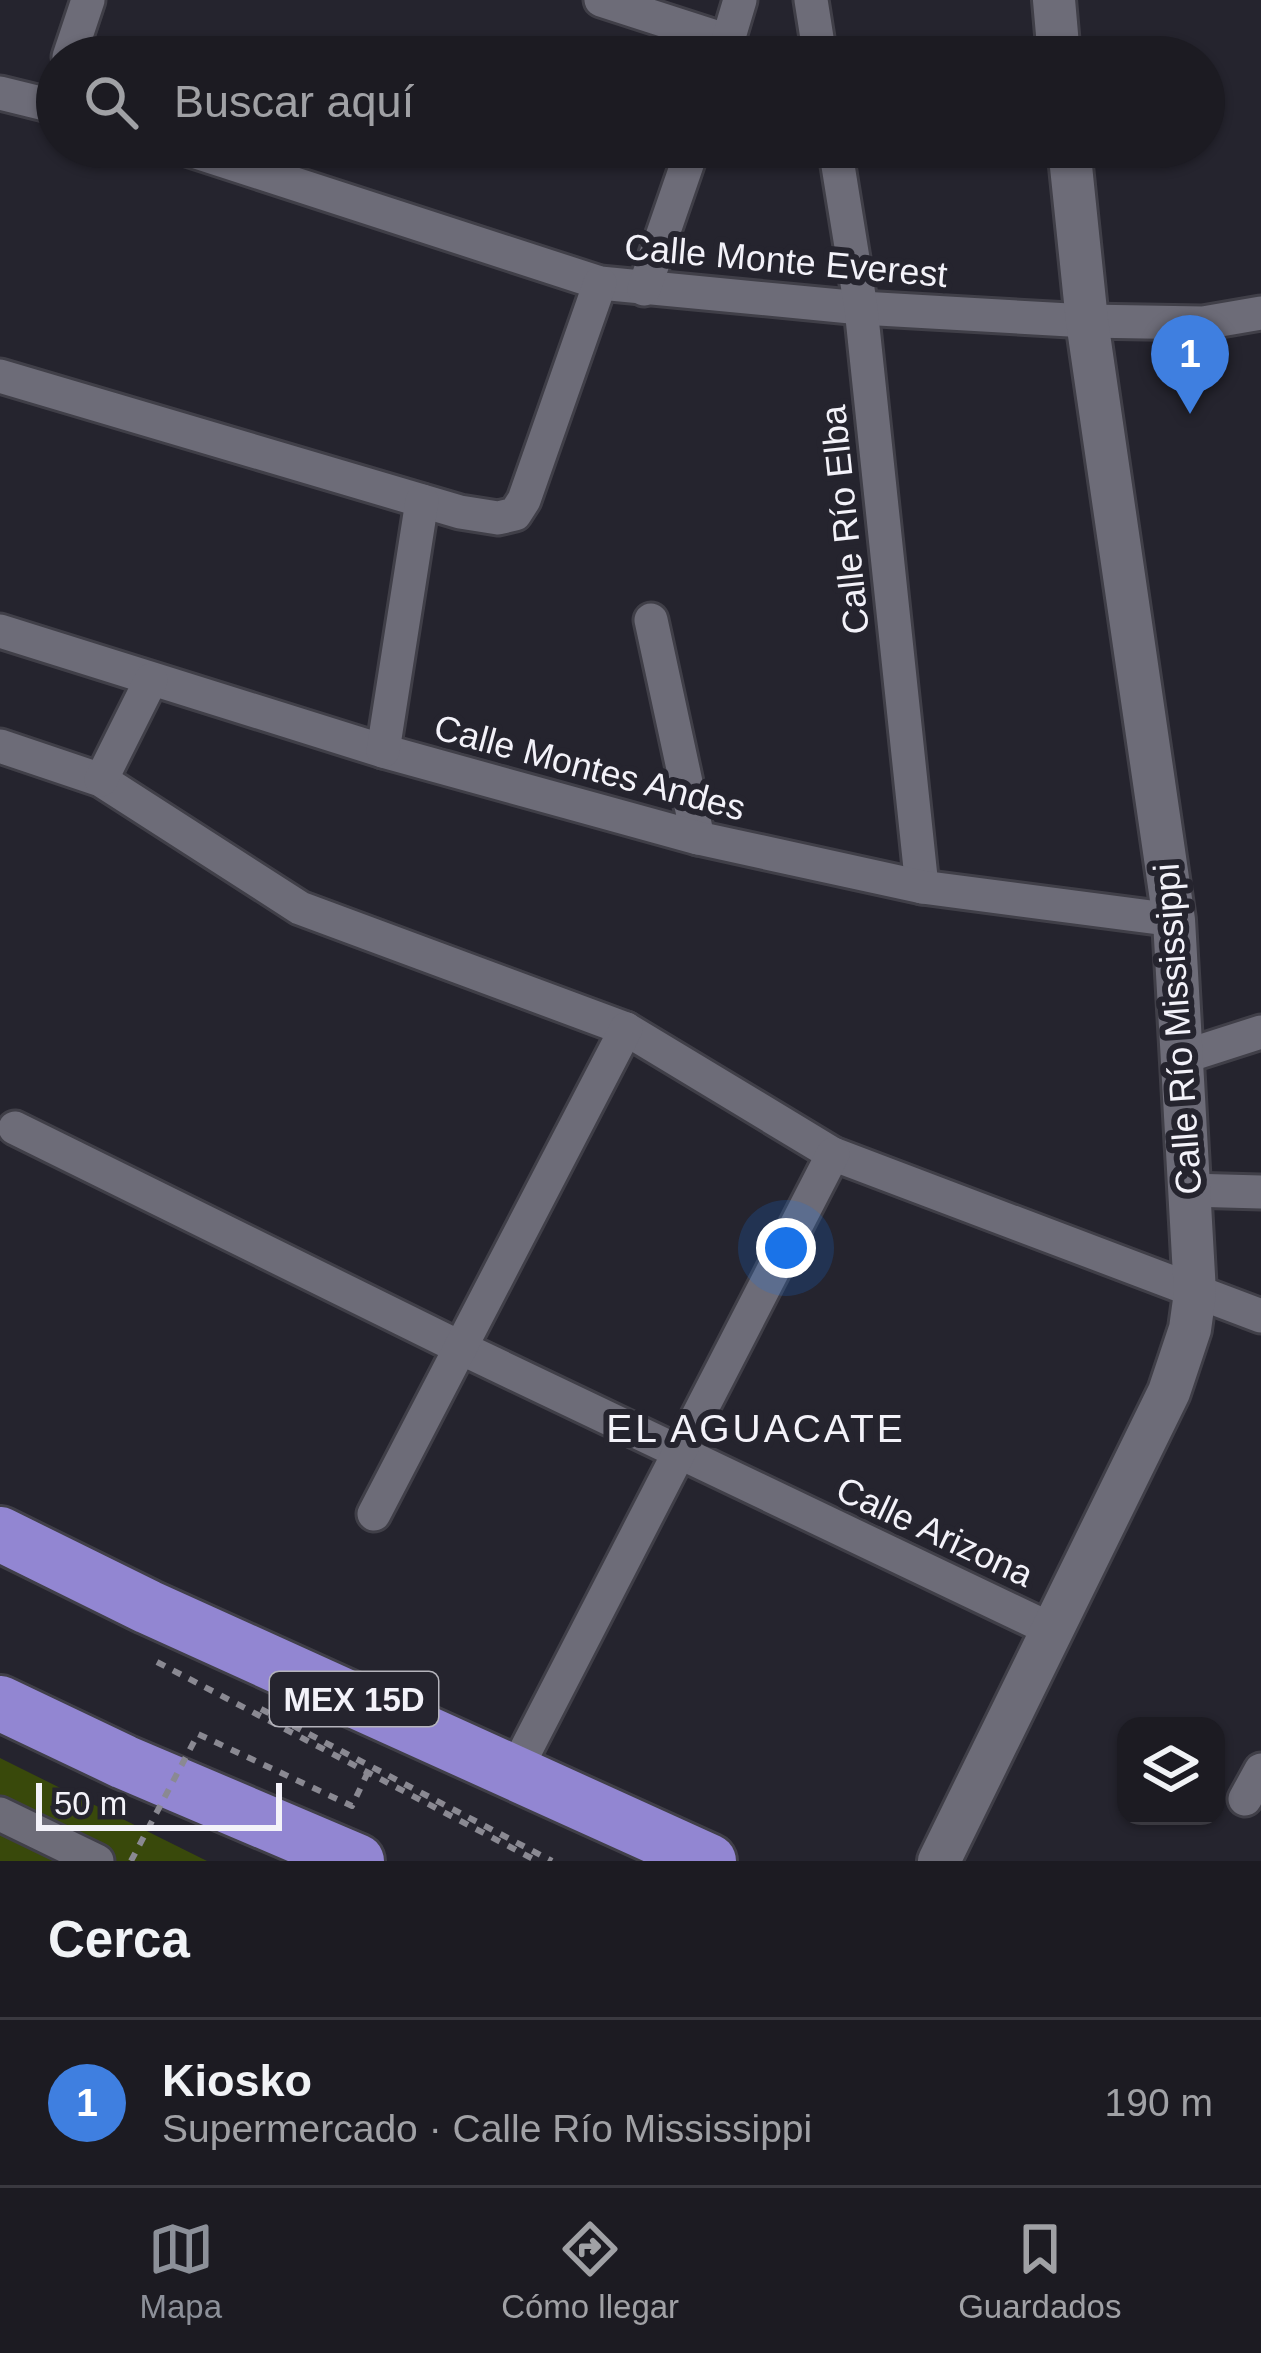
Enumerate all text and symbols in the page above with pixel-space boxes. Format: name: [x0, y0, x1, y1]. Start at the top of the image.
search box: [36, 36, 1225, 168]
icon: search: [78, 69, 144, 135]
text: Buscar aquí: [174, 76, 414, 127]
street label: Calle Monte Everest: [623, 226, 949, 295]
pin: 1: [1151, 315, 1229, 414]
street label: Calle Río Elba: [812, 402, 877, 637]
street label: Calle Montes Andes: [430, 706, 750, 829]
street label: Calle Río Mississippi: [1145, 862, 1210, 1196]
your location: [756, 1218, 816, 1278]
district label: EL AGUACATE: [606, 1407, 906, 1450]
street label: Calle Arizona: [830, 1468, 1040, 1595]
road number: MEX 15D: [270, 1672, 438, 1726]
map controls: [1117, 1717, 1225, 1825]
button: layers: [1117, 1717, 1225, 1825]
scale bar: [36, 1777, 282, 1830]
text: 50 m: [54, 1785, 127, 1822]
text: Cerca: [48, 1911, 190, 1968]
text: Kiosko: [162, 2055, 312, 2106]
text: 1: [76, 2081, 98, 2124]
text: 190 m: [1105, 2081, 1213, 2124]
text: Supermercado · Calle Río Mississippi: [162, 2107, 812, 2150]
tab: Mapa: [140, 2216, 222, 2326]
tab: Cómo llegar: [501, 2216, 679, 2326]
tab: Guardados: [958, 2216, 1121, 2326]

